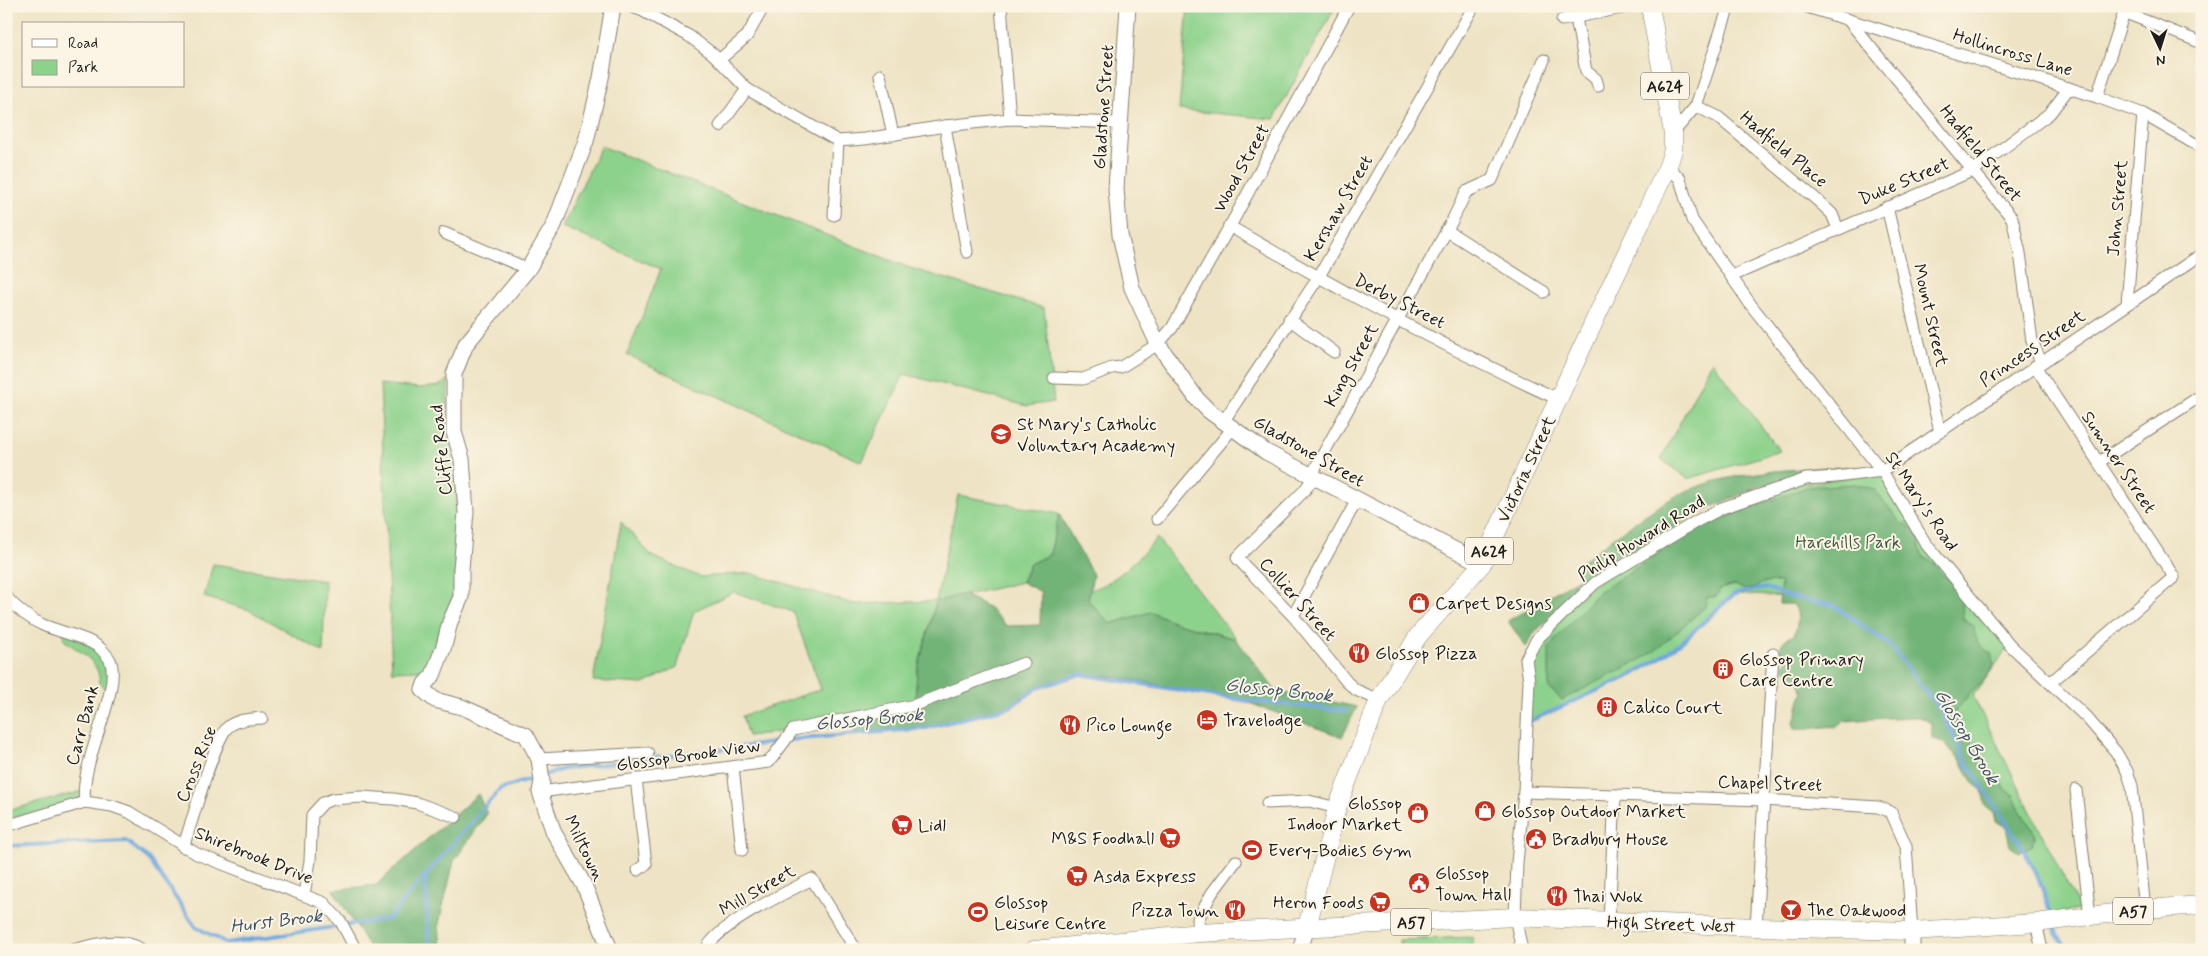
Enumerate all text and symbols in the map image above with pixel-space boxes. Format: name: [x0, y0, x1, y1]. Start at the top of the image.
legend: [22, 22, 185, 88]
north arrow: [2136, 22, 2186, 72]
street label: Hollincross Lane: [1950, 23, 2076, 83]
text: Road: [68, 34, 98, 54]
street label: Gladstone Street: [1088, 44, 1120, 170]
text: N: [2156, 51, 2166, 69]
text: Park: [68, 58, 98, 78]
road number: A624: [1641, 72, 1689, 100]
street label: Hadfield Street: [1934, 100, 2027, 207]
street label: Hadfield Place: [1734, 106, 1832, 194]
street label: Wood Street: [1208, 120, 1276, 217]
street label: Kershaw Street: [1299, 151, 1379, 266]
street label: Duke Street: [1855, 152, 1953, 212]
street label: John Street: [2102, 158, 2134, 257]
street label: Mount Street: [1907, 261, 1954, 369]
street label: Derby Street: [1350, 269, 1449, 335]
street label: Princess Street: [1975, 304, 2091, 393]
street label: King Street: [1319, 319, 1386, 412]
street label: Cliffe Road: [425, 403, 459, 496]
street label: Sumner Street: [2075, 407, 2161, 519]
street label: Gladstone Street: [1248, 410, 1369, 494]
street label: Victoria Street: [1492, 412, 1562, 527]
place label: St Mary's Catholic Voluntary Academy: [1017, 413, 1175, 458]
school or university icon: St Mary's Catholic Voluntary Academy: [989, 422, 1013, 446]
street label: St Mary's Road: [1879, 447, 1963, 556]
street label: Philip Howard Road: [1573, 490, 1710, 588]
park label: Harehills Park: [1795, 531, 1901, 555]
road number: A624: [1465, 538, 1513, 564]
street label: Collier Street: [1253, 553, 1342, 647]
shop icon: Carpet Designs: [1407, 591, 1431, 615]
place label: Carpet Designs: [1435, 592, 1552, 616]
restaurant icon: Glossop Pizza: [1347, 641, 1371, 665]
place label: Glossop Pizza: [1375, 642, 1478, 666]
place label: Glossop Primary Care Centre: [1739, 648, 1864, 693]
building icon: Glossop Primary Care Centre: [1711, 657, 1735, 681]
water label: Glossop Brook: [1224, 672, 1335, 709]
street label: Carr Bank: [61, 682, 105, 768]
water label: Glossop Brook: [1928, 684, 2006, 791]
building icon: Calico Court: [1595, 695, 1619, 719]
place label: Calico Court: [1623, 696, 1723, 720]
water label: Glossop Brook: [814, 702, 925, 737]
hotel icon: Travelodge: [1195, 708, 1219, 732]
place label: Travelodge: [1223, 709, 1302, 734]
restaurant icon: Pico Lounge: [1058, 713, 1082, 737]
place label: Pico Lounge: [1086, 714, 1172, 740]
street label: Cross Rise: [171, 723, 223, 806]
street label: Glossop Brook View: [615, 734, 762, 778]
street label: Chapel Street: [1717, 770, 1823, 798]
place label: Glossop Indoor Market: [1287, 792, 1402, 837]
shop icon: Glossop Outdoor Market: [1473, 799, 1497, 823]
place label: Glossop Outdoor Market: [1501, 800, 1686, 824]
shop icon: Glossop Indoor Market: [1406, 801, 1430, 825]
street label: Milltown: [558, 811, 610, 885]
supermarket icon: Lidl: [890, 813, 914, 837]
place label: Lidl: [918, 814, 946, 838]
street label: Shirebrook Drive: [191, 821, 316, 891]
supermarket icon: M&S Foodhall: [1158, 826, 1182, 850]
place label: M&S Foodhall: [1051, 827, 1154, 851]
public building icon: Bradbury House: [1524, 827, 1548, 851]
place label: Bradbury House: [1552, 828, 1668, 852]
sports icon: Every-Bodies Gym: [1240, 838, 1264, 862]
place label: Every-Bodies Gym: [1268, 839, 1412, 863]
street label: Mill Street: [715, 859, 800, 922]
place label: Glossop Town Hall: [1435, 862, 1511, 907]
supermarket icon: Asda Express: [1065, 864, 1089, 888]
place label: Asda Express: [1093, 865, 1196, 889]
public building icon: Glossop Town Hall: [1407, 871, 1431, 895]
restaurant icon: Thai Wok: [1545, 884, 1569, 908]
place label: Thai Wok: [1573, 885, 1643, 909]
supermarket icon: Heron Foods: [1368, 890, 1392, 914]
place label: Glossop Leisure Centre: [994, 891, 1107, 936]
place label: Heron Foods: [1273, 891, 1364, 915]
restaurant icon: Pizza Town: [1223, 898, 1247, 922]
bar icon: The Oakwood: [1779, 898, 1803, 922]
road number: A57: [2113, 898, 2153, 924]
place label: Pizza Town: [1131, 899, 1219, 923]
place label: The Oakwood: [1807, 899, 1906, 923]
sports icon: Glossop Leisure Centre: [966, 900, 990, 924]
water label: Hurst Brook: [229, 903, 325, 940]
road number: A57: [1391, 909, 1431, 936]
street label: High Street West: [1606, 911, 1736, 941]

